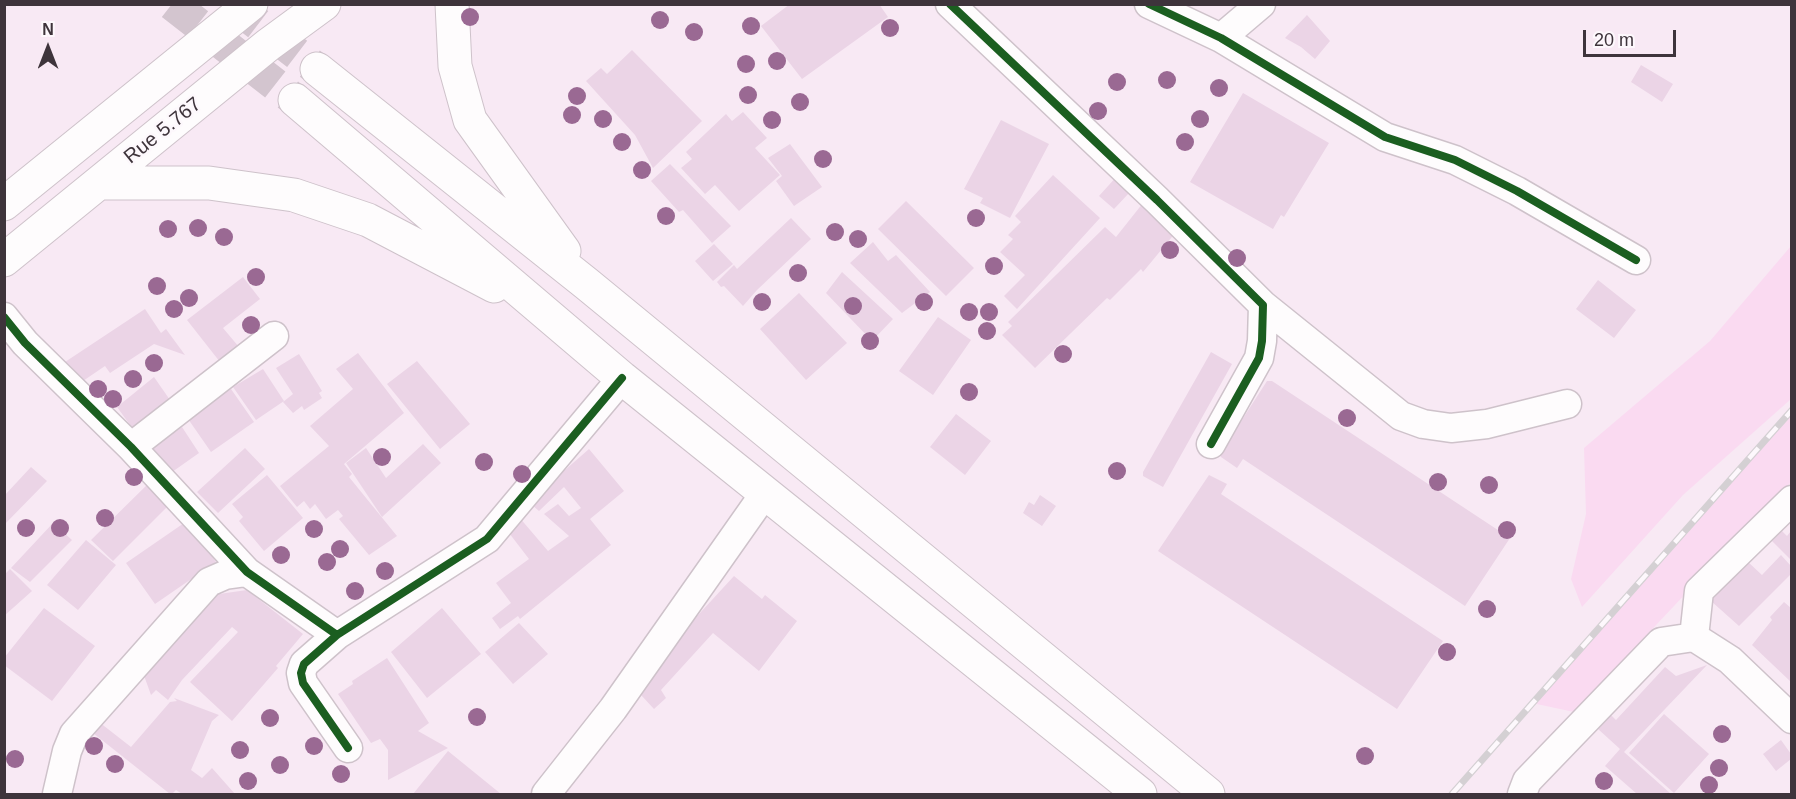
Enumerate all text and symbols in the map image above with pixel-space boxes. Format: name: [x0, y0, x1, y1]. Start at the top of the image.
north arrow: [18, 18, 78, 78]
scale bar: [1586, 18, 1679, 56]
text: N: [42, 21, 54, 38]
text: 20 m: [1594, 30, 1634, 50]
street label: Rue 5.767: [120, 93, 206, 169]

